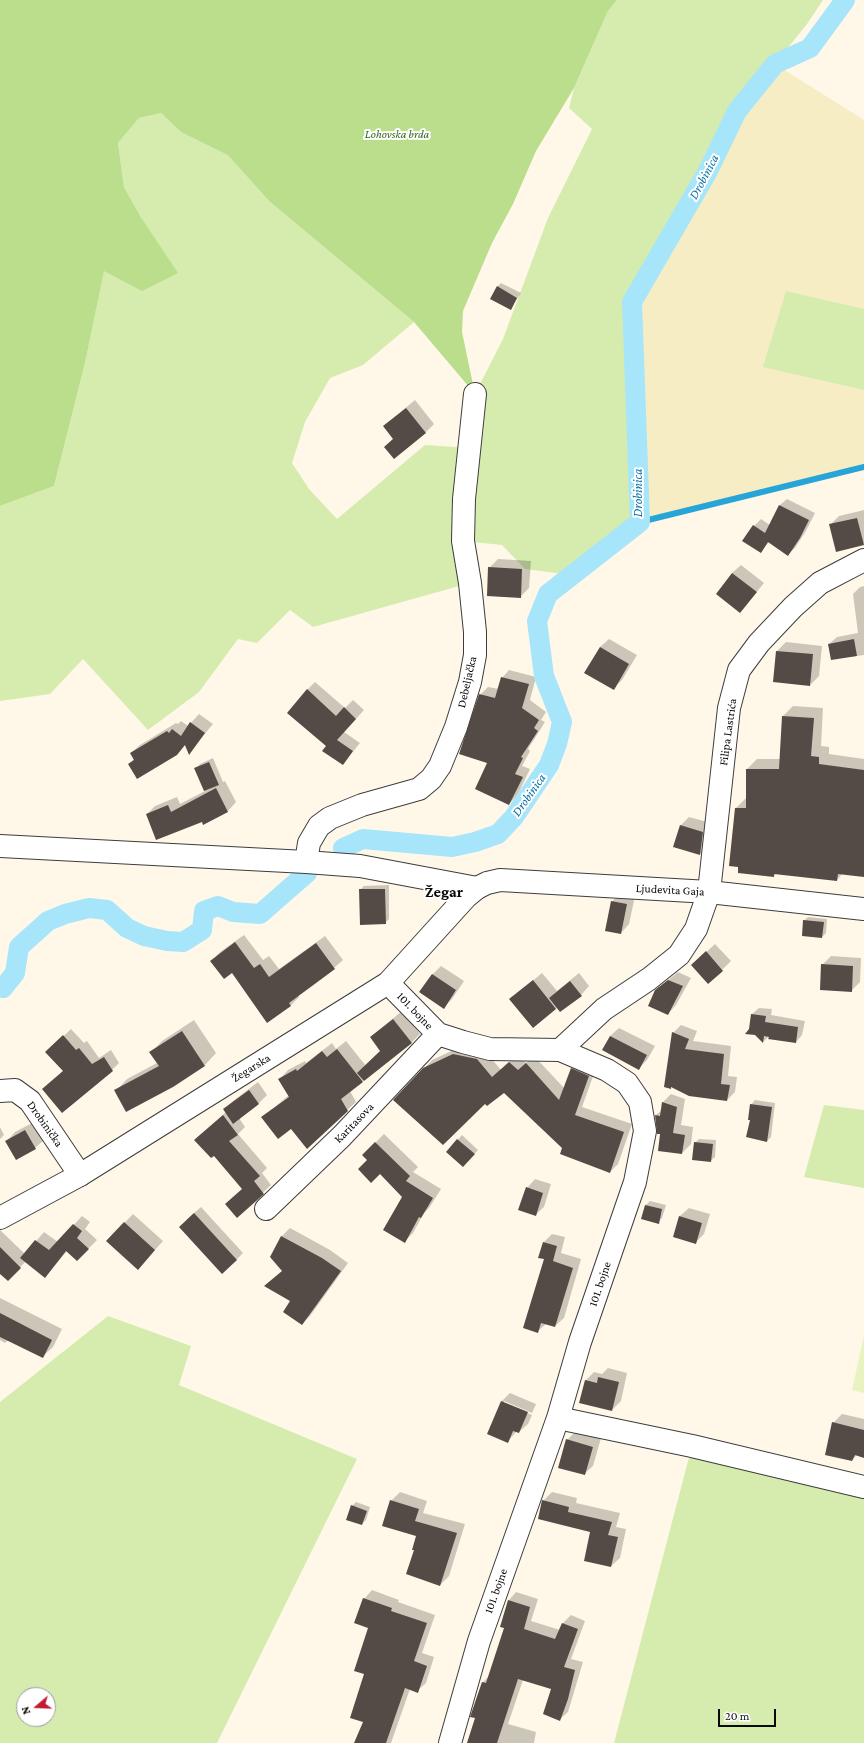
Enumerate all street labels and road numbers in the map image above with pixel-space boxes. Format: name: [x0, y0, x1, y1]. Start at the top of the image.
street label: Debeljačka: [454, 655, 480, 709]
street label: Filipa Lastrića: [716, 698, 740, 766]
street label: Ljudevita Gaja: [635, 881, 705, 899]
street label: 101. bojne: [394, 989, 436, 1033]
street label: Žegarska: [229, 1051, 273, 1085]
street label: Drobinička: [24, 1098, 66, 1150]
street label: Karitasova: [331, 1100, 377, 1146]
street label: 101. bojne: [586, 1260, 614, 1308]
street label: 101. bojne: [481, 1567, 511, 1615]

